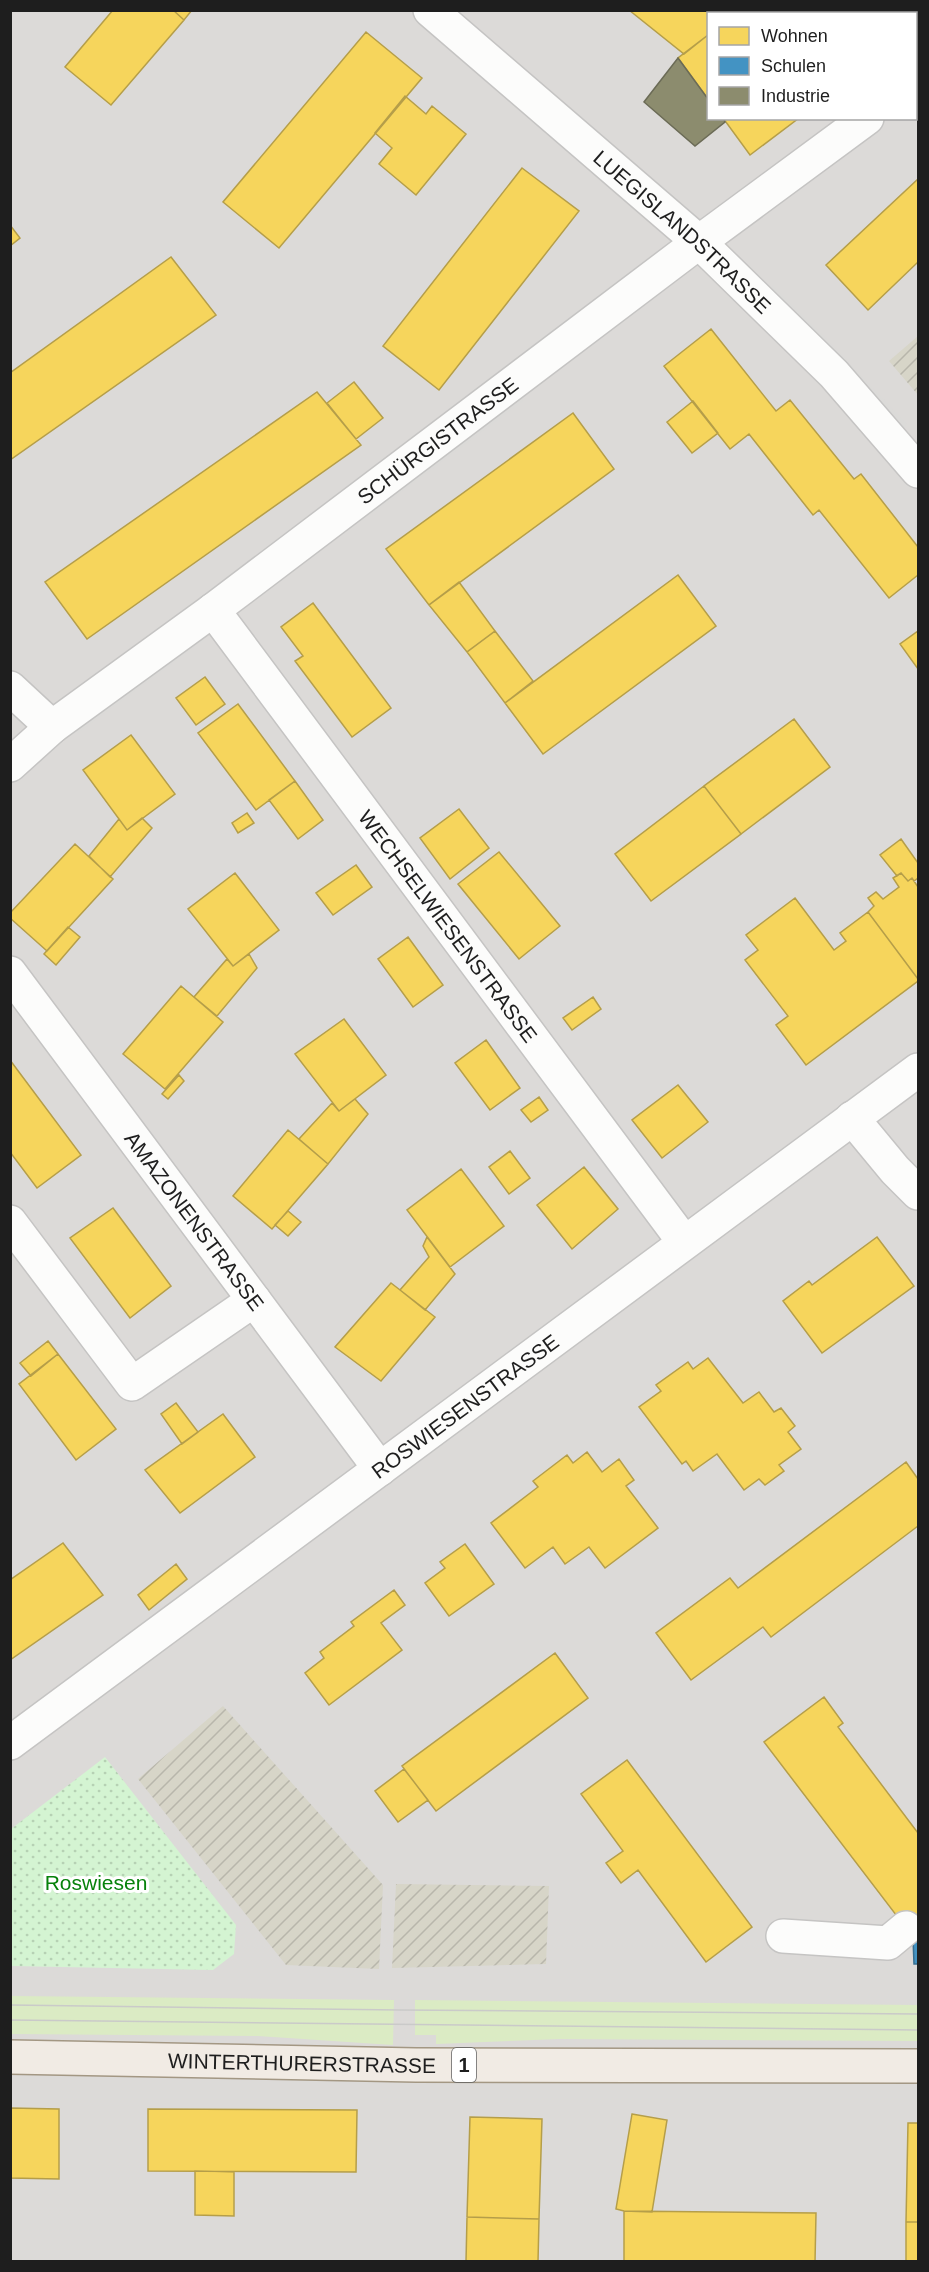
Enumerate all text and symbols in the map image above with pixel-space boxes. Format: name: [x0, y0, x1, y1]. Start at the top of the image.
legend: [707, 12, 917, 120]
text: Wohnen: [761, 26, 828, 46]
text: Schulen: [761, 56, 826, 76]
text: Industrie: [761, 86, 830, 106]
street label: LUEGISLANDSTRASSE: [589, 145, 776, 318]
street label: SCHÜRGISTRASSE: [353, 372, 522, 508]
street label: WECHSELWIESENSTRASSE: [355, 805, 542, 1046]
street label: AMAZONENSTRASSE: [121, 1127, 269, 1315]
street label: ROSWIESENSTRASSE: [367, 1329, 563, 1483]
park label: Roswiesen: [45, 1871, 147, 1894]
road number: 1: [452, 2048, 476, 2082]
street label: WINTERTHURERSTRASSE: [168, 2049, 436, 2077]

